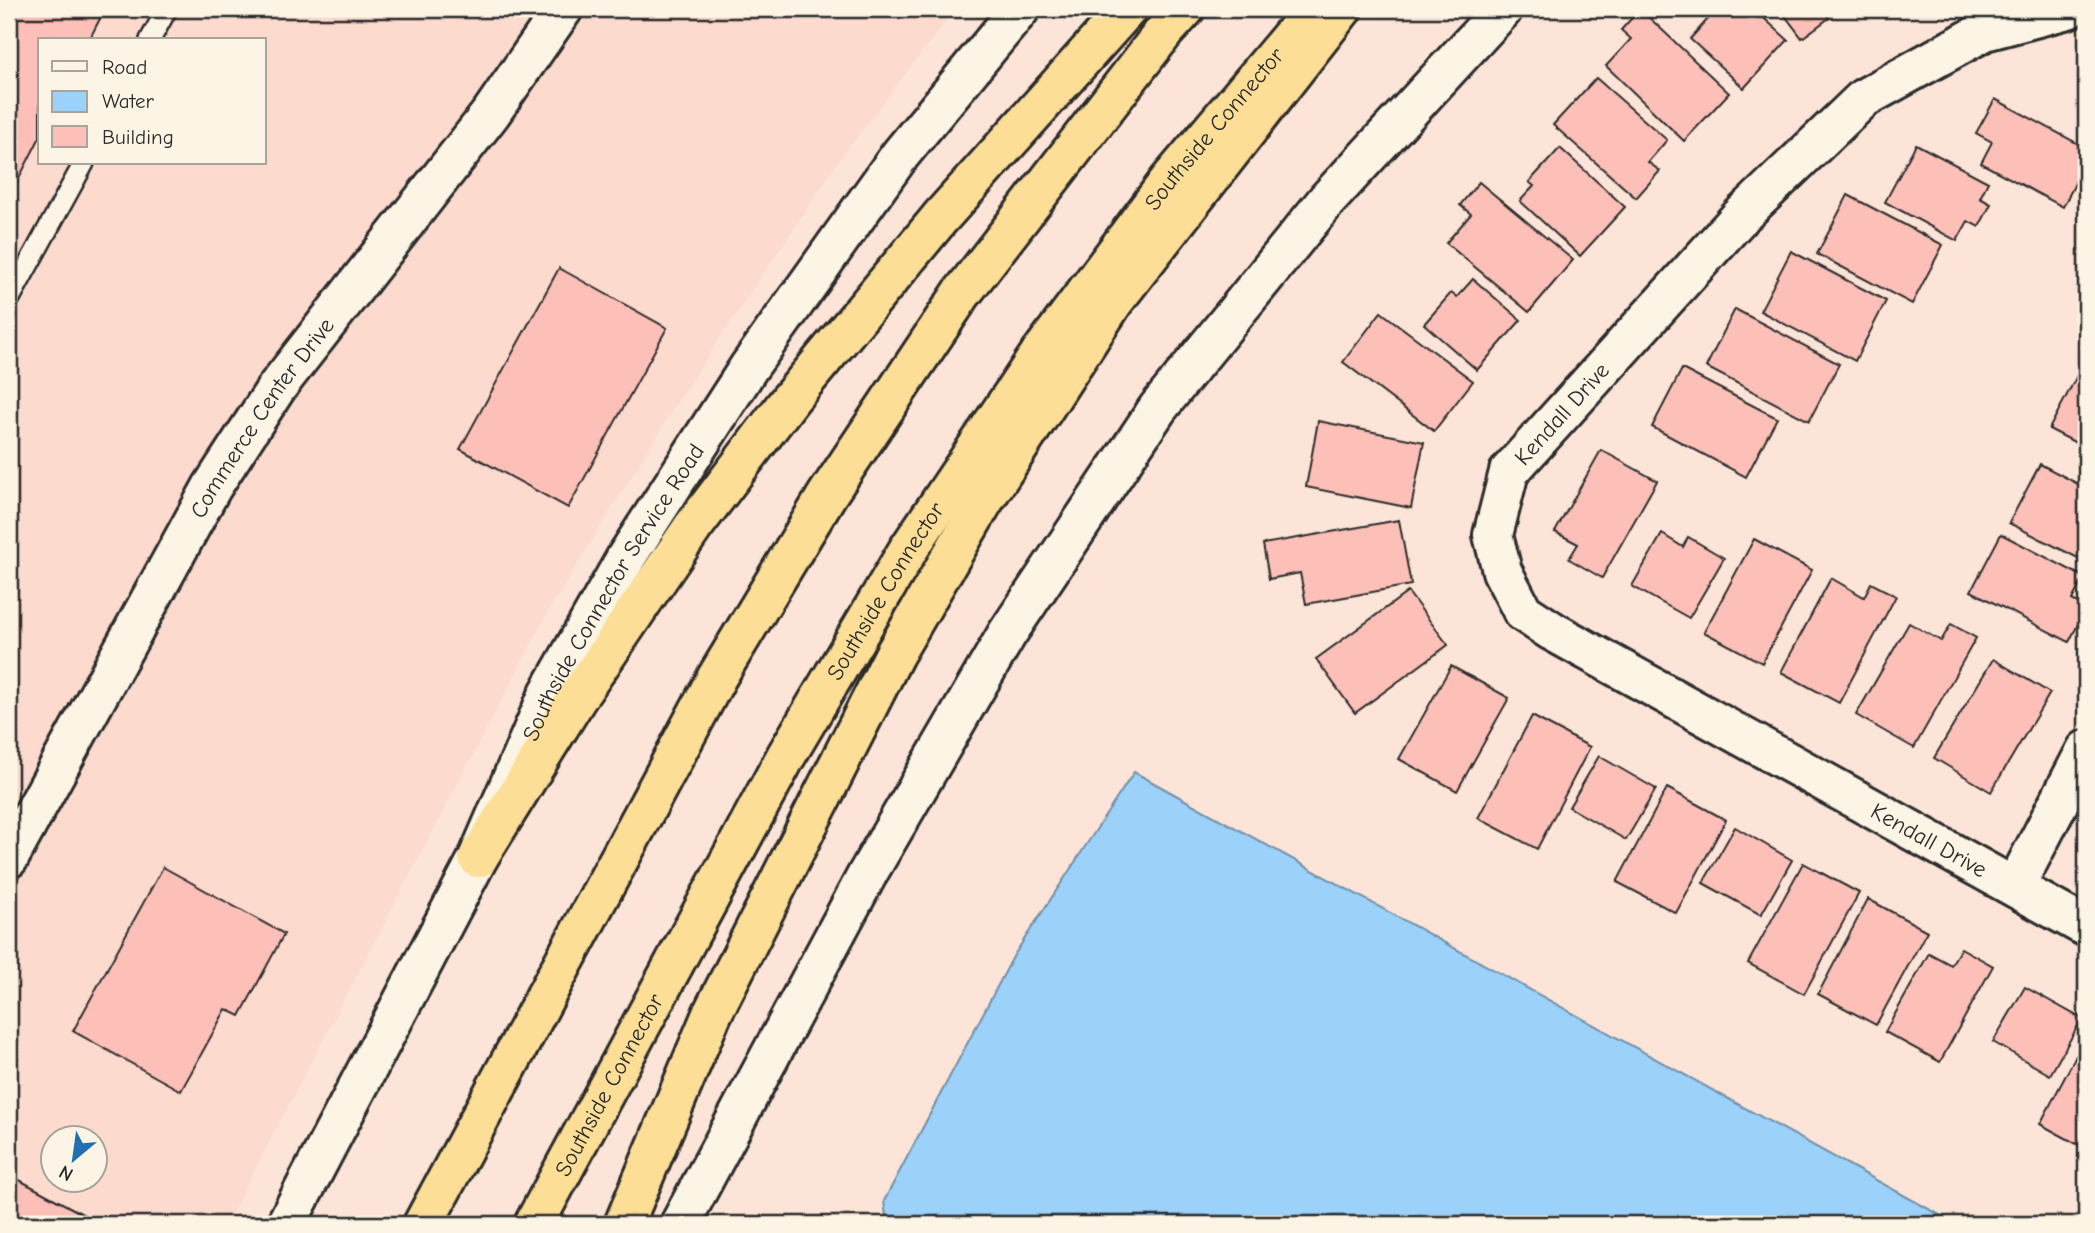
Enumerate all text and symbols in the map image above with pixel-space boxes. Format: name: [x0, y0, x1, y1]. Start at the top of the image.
legend: [38, 38, 266, 164]
street label: Southside Connector: [1139, 41, 1290, 215]
text: Road: [102, 55, 147, 79]
text: Water: [102, 89, 155, 113]
text: Building: [102, 125, 174, 149]
street label: Commerce Center Drive: [184, 312, 340, 523]
street label: Kendall Drive: [1509, 357, 1615, 471]
street label: Southside Connector Service Road: [517, 439, 709, 745]
street label: Southside Connector: [821, 496, 950, 685]
street label: Kendall Drive: [1866, 797, 1992, 883]
street label: Southside Connector: [549, 988, 669, 1181]
north arrow: [38, 1124, 108, 1194]
text: N: [55, 1160, 77, 1186]

